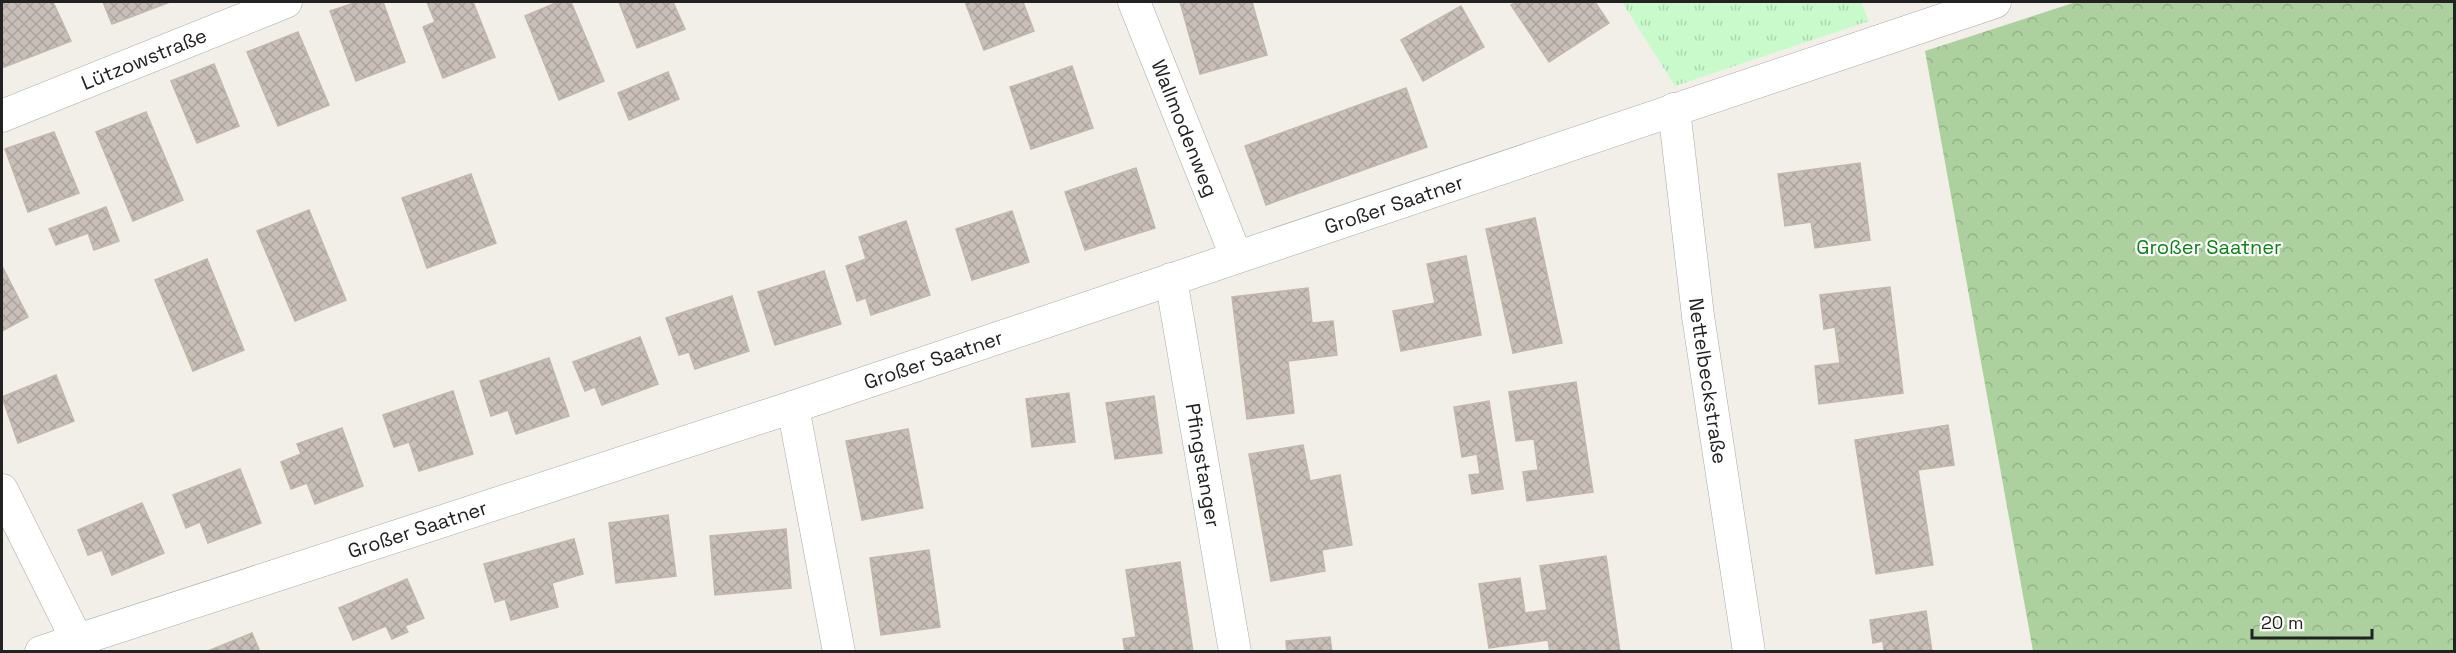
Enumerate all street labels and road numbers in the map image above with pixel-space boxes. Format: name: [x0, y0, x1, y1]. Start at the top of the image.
street label: Lützowstraße: [77, 22, 211, 96]
street label: Wallmodenweg: [1145, 56, 1224, 201]
street label: Großer Saatner: [1321, 169, 1467, 240]
street label: Nettelbeckstraße: [1683, 297, 1733, 466]
street label: Großer Saatner: [860, 324, 1006, 395]
street label: Pfingstanger: [1180, 401, 1226, 530]
street label: Großer Saatner: [344, 494, 491, 564]

